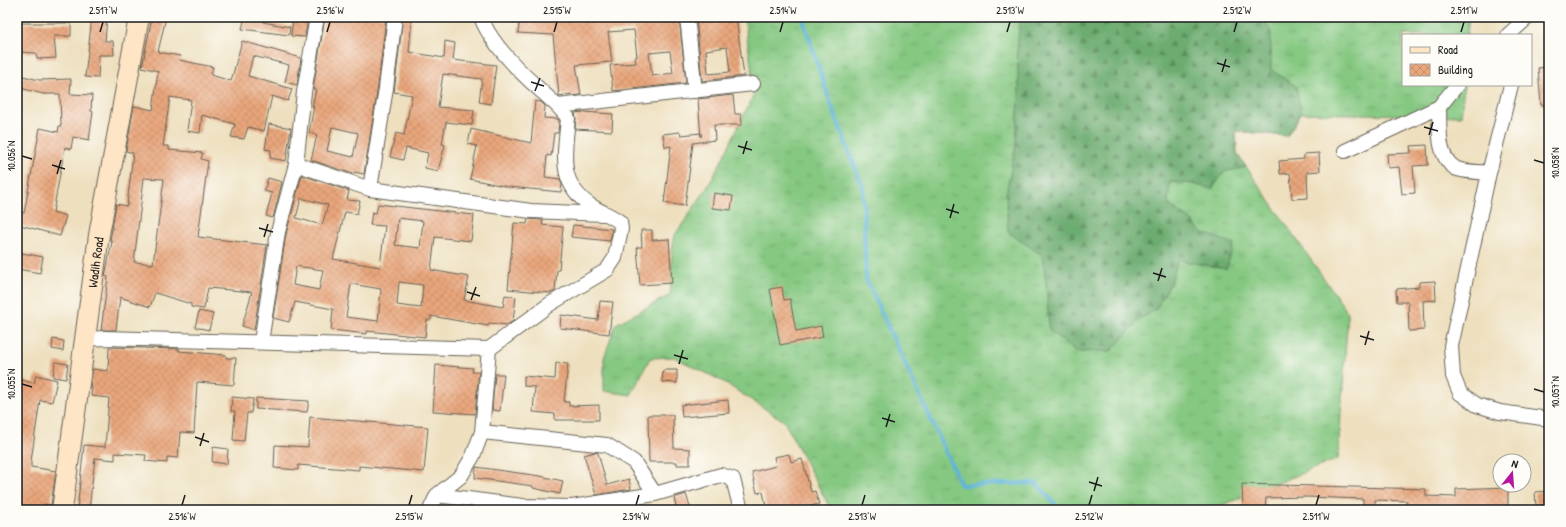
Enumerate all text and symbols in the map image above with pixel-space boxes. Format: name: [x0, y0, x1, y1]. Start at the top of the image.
text: 2.517°W: [89, 4, 118, 17]
text: 2.516°W: [316, 4, 344, 17]
text: 2.515°W: [543, 4, 572, 17]
text: 2.514°W: [770, 4, 797, 17]
text: 2.513°W: [996, 4, 1025, 17]
text: 2.512°W: [1223, 4, 1252, 17]
text: 2.511°W: [1451, 4, 1478, 17]
legend: [1402, 34, 1532, 86]
text: Road: [1438, 41, 1458, 58]
text: Building: [1438, 61, 1473, 78]
text: 10.056°N: [5, 141, 18, 171]
text: 10.058°N: [1549, 148, 1562, 178]
street label: Wadih Road: [83, 236, 108, 289]
text: 10.055°N: [5, 369, 18, 399]
text: 10.057°N: [1549, 376, 1562, 408]
north arrow: [1492, 453, 1532, 493]
text: N: [1510, 456, 1520, 471]
text: 2.516°W: [168, 510, 196, 523]
text: 2.515°W: [395, 510, 424, 523]
text: 2.514°W: [623, 510, 650, 523]
text: 2.513°W: [848, 510, 877, 523]
text: 2.512°W: [1075, 510, 1104, 523]
text: 2.511°W: [1303, 510, 1330, 523]

